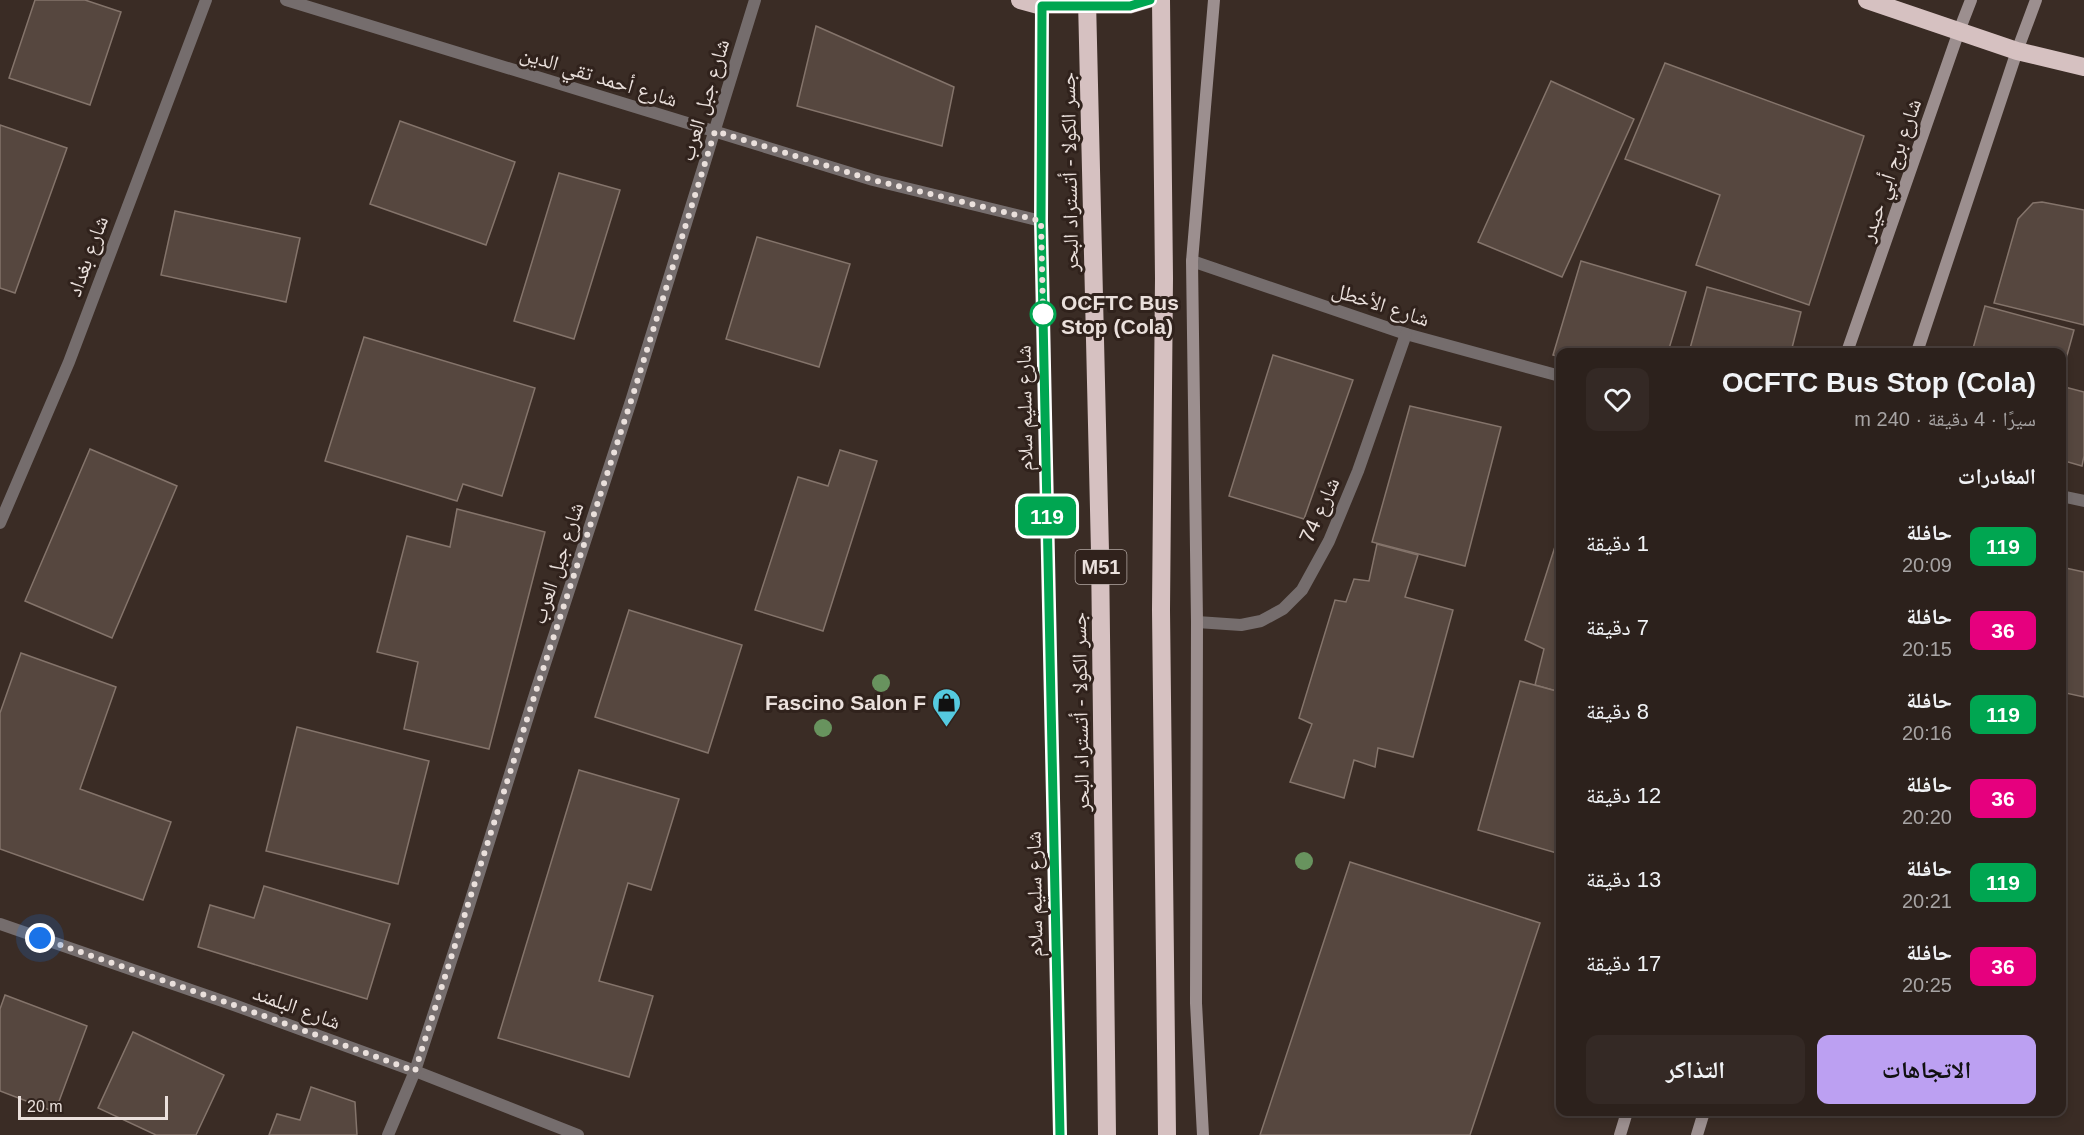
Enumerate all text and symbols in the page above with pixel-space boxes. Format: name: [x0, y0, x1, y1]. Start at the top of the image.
street label: شارع جبل العرب: [675, 36, 735, 164]
street label: شارع أحمد تقي الدين: [516, 41, 681, 116]
street label: جسر الكولا - أتستراد البحر: [1055, 72, 1083, 273]
street label: شارع برج أبي حيدر: [1854, 95, 1930, 247]
street label: شارع بغداد: [62, 213, 114, 300]
street label: شارع الأخطل: [1329, 278, 1432, 332]
place label: OCFTC Bus Stop (Cola): [1061, 291, 1179, 338]
marker: OCFTC Bus Stop (Cola): [1030, 301, 1056, 327]
street label: شارع سليم سلام: [1011, 345, 1040, 471]
text: OCFTC Bus Stop (Cola): [1722, 367, 2036, 398]
button: heart: [1586, 368, 1649, 431]
text: سيرًا · 4 دقيقة · 240 m: [1854, 408, 2036, 430]
text: المغادرات: [1958, 464, 2036, 489]
street label: شارع 74: [1294, 474, 1345, 547]
line badge: 119: [1012, 496, 1082, 536]
street label: شارع جبل العرب: [527, 499, 589, 627]
text: 119: [1030, 505, 1064, 528]
text: حافلة: [1906, 520, 1952, 545]
text: 1 دقيقة: [1586, 531, 1649, 556]
text: 119: [1986, 535, 2020, 558]
road number: M51: [1076, 550, 1126, 584]
text: 20:09: [1902, 554, 1952, 576]
text: حافلة: [1906, 604, 1952, 629]
street label: جسر الكولا - أتستراد البحر: [1066, 612, 1094, 813]
text: 7 دقيقة: [1586, 615, 1649, 640]
text: 36: [1991, 619, 2015, 642]
text: 20:15: [1902, 638, 1952, 660]
shop icon: Fascino Salon F: [931, 686, 963, 728]
text: حافلة: [1906, 688, 1952, 713]
place label: Fascino Salon F: [765, 691, 926, 714]
text: 8 دقيقة: [1586, 699, 1649, 724]
text: 119: [1986, 703, 2020, 726]
text: 20:16: [1902, 722, 1952, 744]
text: حافلة: [1906, 772, 1952, 797]
text: 12 دقيقة: [1586, 783, 1661, 808]
text: 36: [1991, 787, 2015, 810]
text: 20:20: [1902, 806, 1952, 828]
street label: شارع سليم سلام: [1021, 831, 1050, 957]
text: حافلة: [1906, 856, 1952, 881]
text: 13 دقيقة: [1586, 867, 1661, 892]
text: 119: [1986, 871, 2020, 894]
text: 20:21: [1902, 890, 1952, 912]
your location: [25, 923, 55, 953]
text: حافلة: [1906, 940, 1952, 965]
text: 17 دقيقة: [1586, 951, 1661, 976]
text: 36: [1991, 955, 2015, 978]
text: 20:25: [1902, 974, 1952, 996]
street label: شارع البلمند: [250, 981, 344, 1035]
button: التذاكر: [1586, 1035, 1805, 1104]
button: الاتجاهات: [1817, 1035, 2036, 1104]
scale bar: [18, 1093, 168, 1120]
text: 20 m: [27, 1098, 63, 1115]

